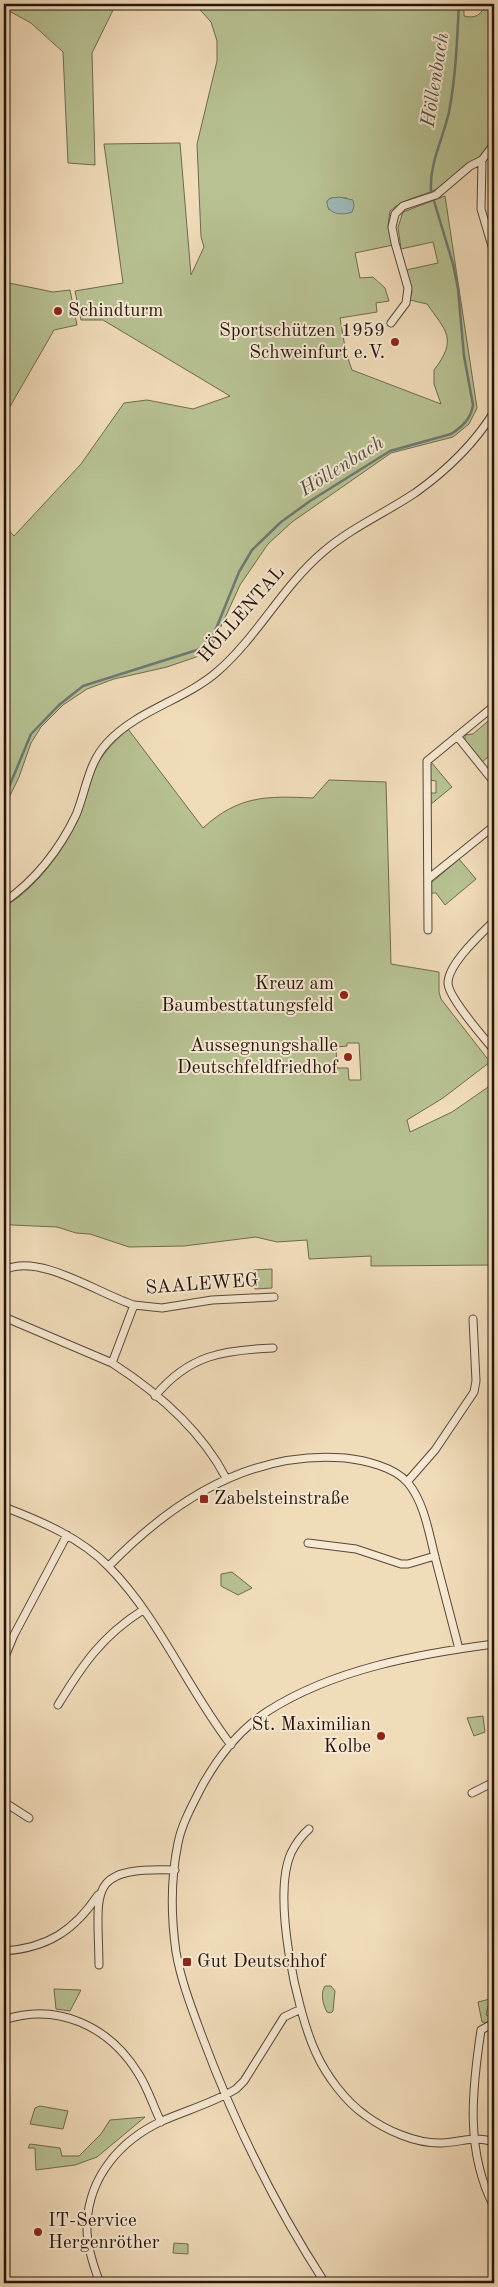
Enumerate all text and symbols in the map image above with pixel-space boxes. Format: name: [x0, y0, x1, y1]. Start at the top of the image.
water label: Höllenbach: [418, 31, 453, 130]
place label: Schindturm: [68, 302, 163, 321]
marker: Schindturm: [52, 305, 64, 317]
place label: Sportschützen 1959 Schweinfurt e.V.: [219, 322, 385, 363]
marker: Sportschützen 1959 Schweinfurt e.V.: [389, 336, 401, 348]
water label: Höllenbach: [295, 433, 388, 501]
street label: HÖLLENTAL: [192, 561, 289, 667]
place label: Kreuz am Baumbesttatungsfeld: [161, 975, 334, 1016]
marker: Kreuz am Baumbesttatungsfeld: [338, 989, 350, 1001]
place label: Aussegnungshalle Deutschfeldfriedhof: [177, 1037, 339, 1078]
marker: Aussegnungshalle Deutschfeldfriedhof: [342, 1051, 354, 1063]
street label: SAALEWEG: [145, 1272, 259, 1298]
place label: Zabelsteinstraße: [214, 1490, 349, 1509]
marker: Zabelsteinstraße: [198, 1493, 210, 1505]
place label: St. Maximilian Kolbe: [251, 1716, 371, 1757]
marker: St. Maximilian Kolbe: [375, 1730, 387, 1742]
place label: Gut Deutschhof: [197, 1953, 327, 1972]
marker: Gut Deutschhof: [181, 1956, 193, 1968]
place label: IT-Service Hergenröther: [48, 2212, 160, 2253]
marker: IT-Service Hergenröther: [32, 2226, 44, 2238]

